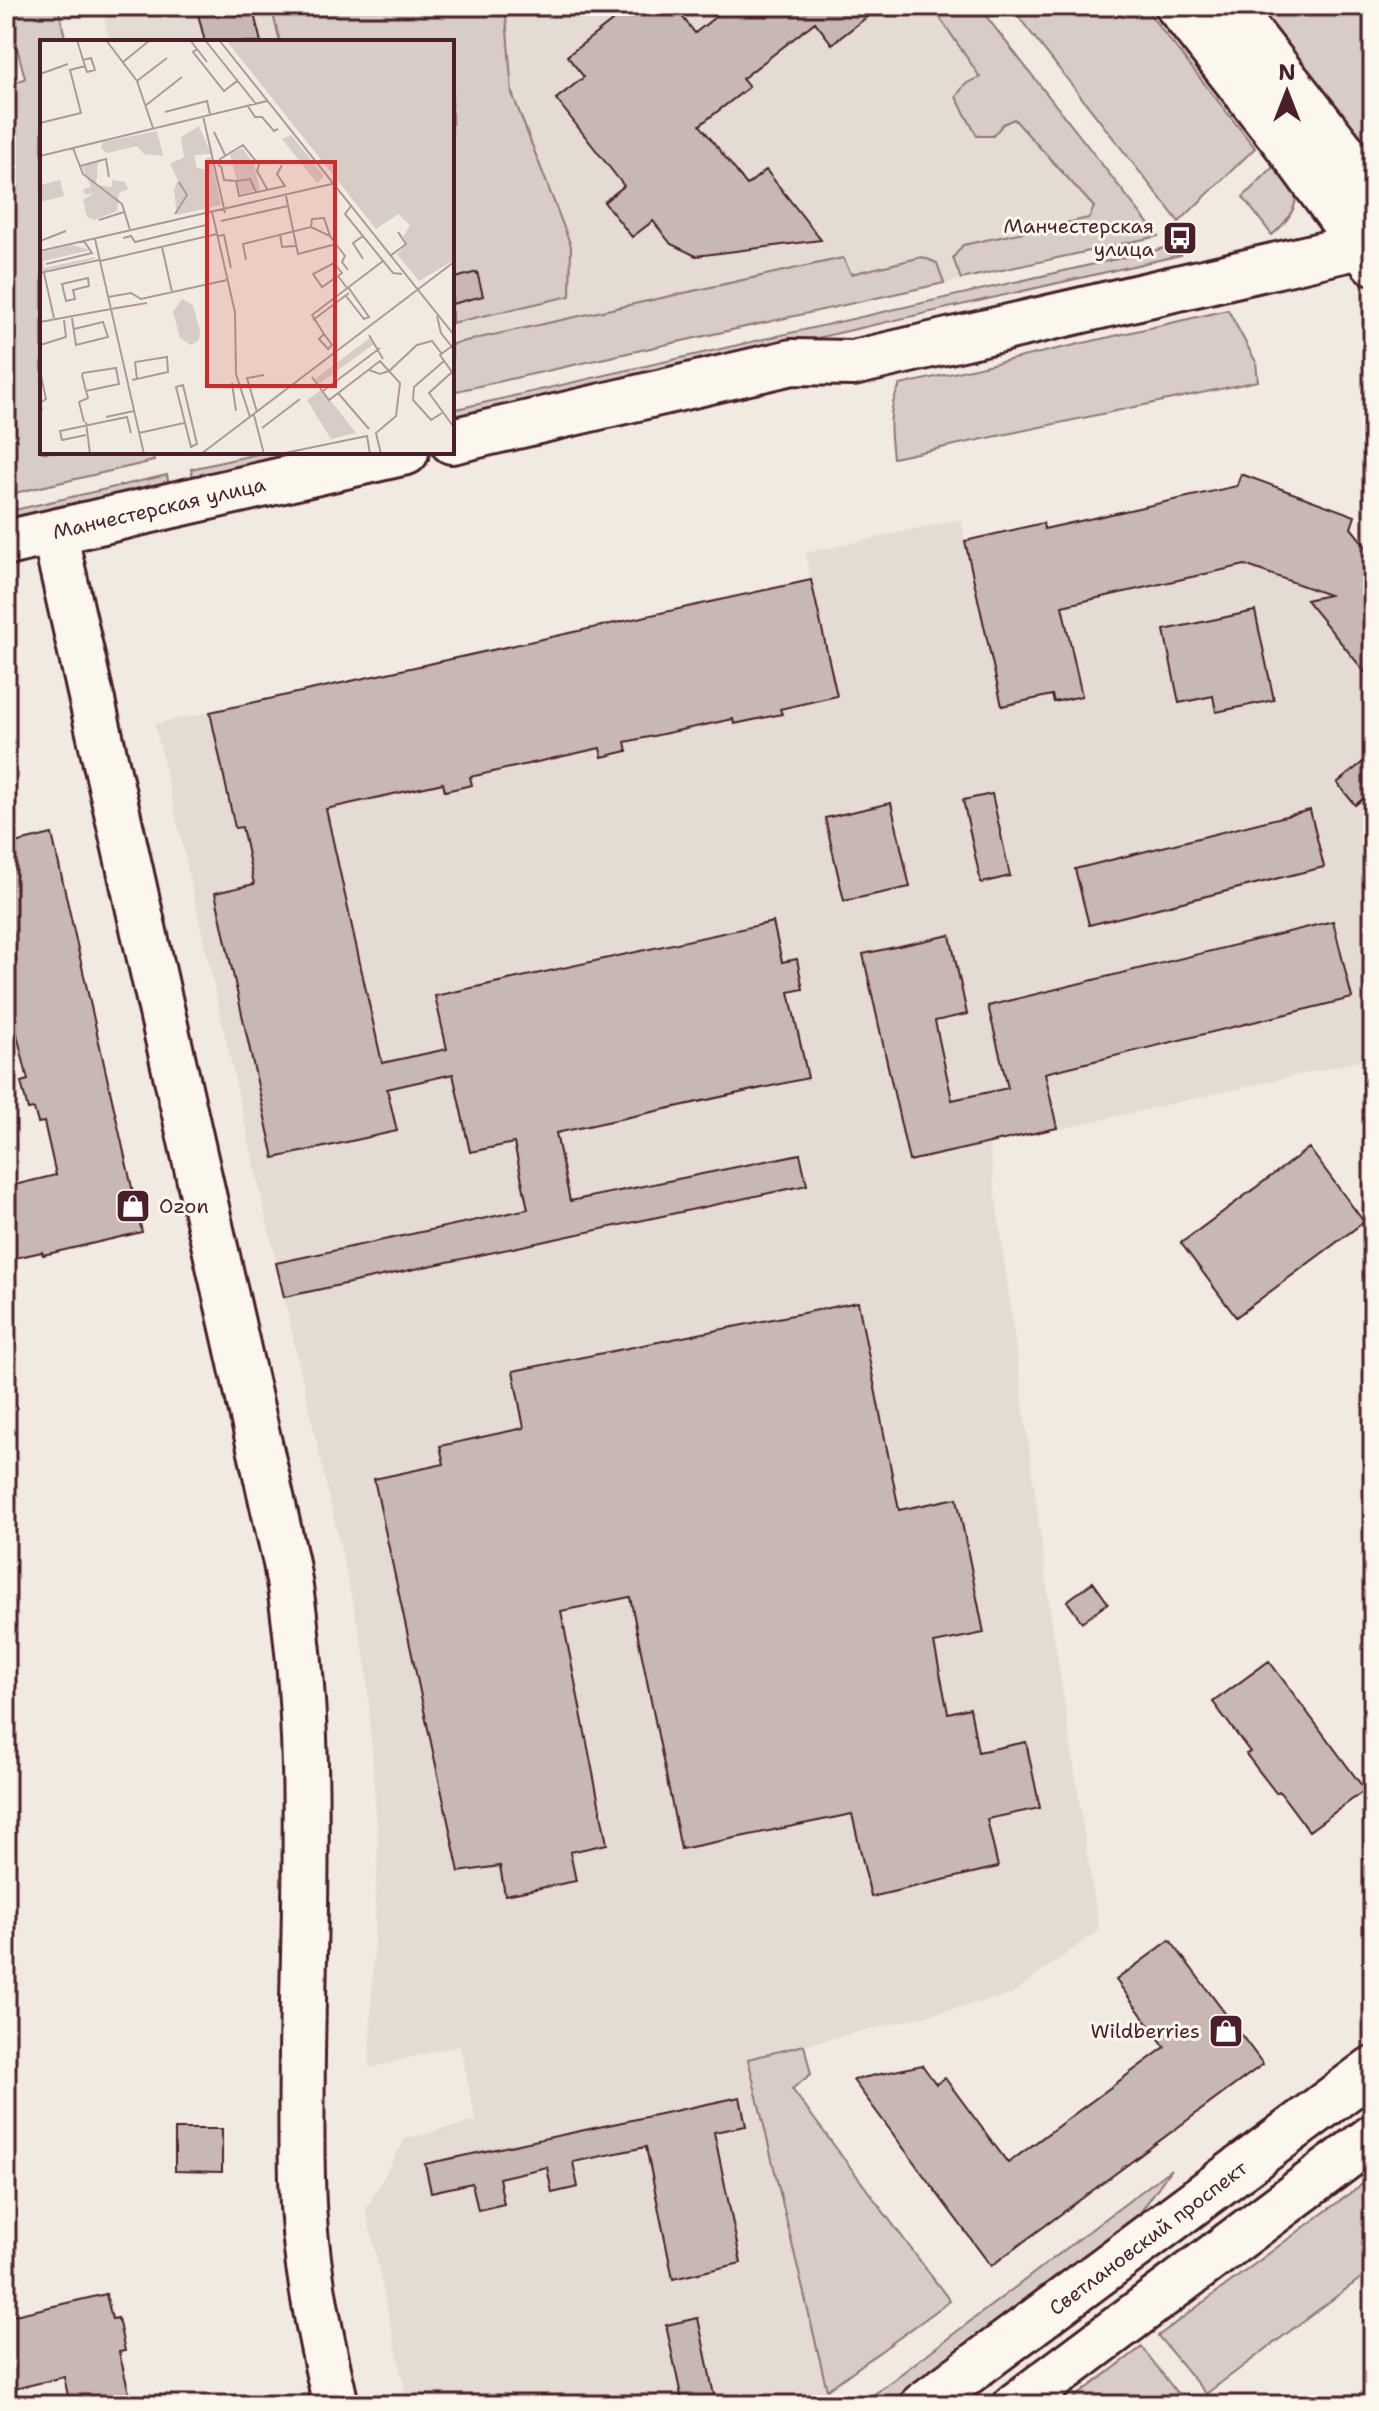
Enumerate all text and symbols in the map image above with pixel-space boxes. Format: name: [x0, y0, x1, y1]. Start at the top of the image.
inset map: [40, 40, 454, 454]
north arrow: [1247, 52, 1327, 132]
text: N: [1278, 58, 1296, 87]
place label: Манчестерская улица: [1003, 213, 1155, 262]
bus stop icon: Манчестерская улица: [1161, 219, 1199, 257]
street label: Манчестерская улица: [50, 471, 269, 545]
shop icon: Ozon: [114, 1187, 152, 1225]
place label: Ozon: [159, 1193, 209, 1219]
shop icon: Wildberries: [1207, 2012, 1245, 2050]
place label: Wildberries: [1090, 2018, 1200, 2044]
street label: Светлановский проспект: [1044, 2154, 1253, 2321]

